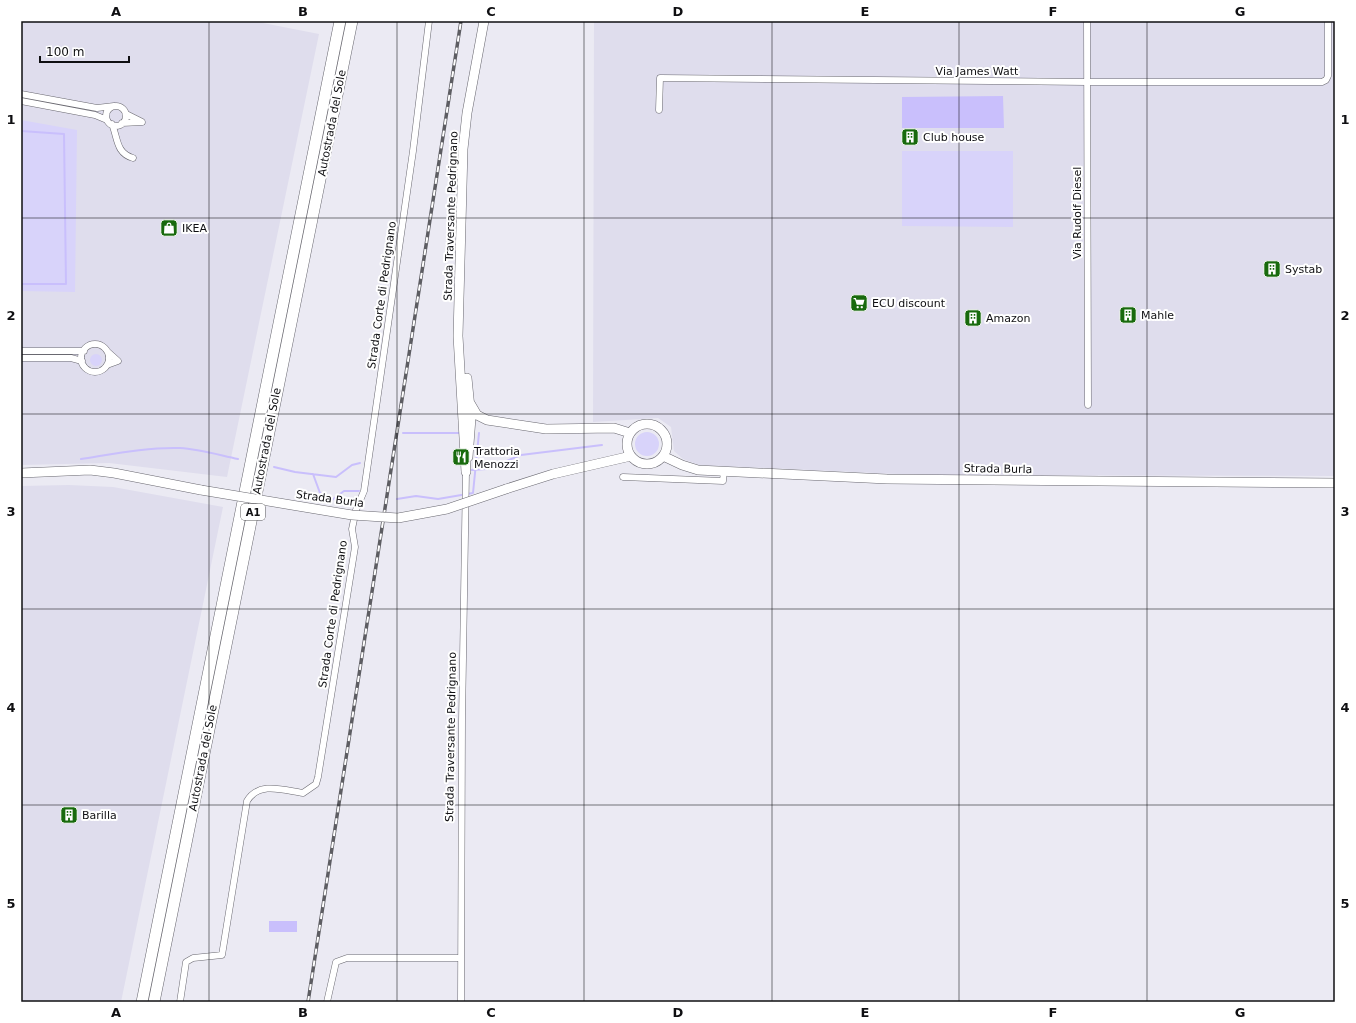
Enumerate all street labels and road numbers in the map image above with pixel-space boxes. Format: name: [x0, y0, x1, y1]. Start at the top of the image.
street label: Via James Watt: [936, 65, 1019, 78]
street label: Autostrada del Sole: [315, 69, 349, 177]
street label: Strada Traversante Pedrignano: [442, 131, 460, 301]
street label: Via Rudolf Diesel: [1071, 167, 1084, 259]
street label: Strada Corte di Pedrignano: [365, 220, 399, 370]
street label: Autostrada del Sole: [250, 387, 284, 495]
street label: Strada Burla: [964, 462, 1032, 476]
street label: Strada Burla: [295, 488, 365, 510]
road number: A1: [241, 504, 265, 520]
street label: Strada Corte di Pedrignano: [316, 539, 350, 689]
street label: Strada Traversante Pedrignano: [443, 652, 459, 822]
street label: Autostrada del Sole: [186, 704, 220, 812]

